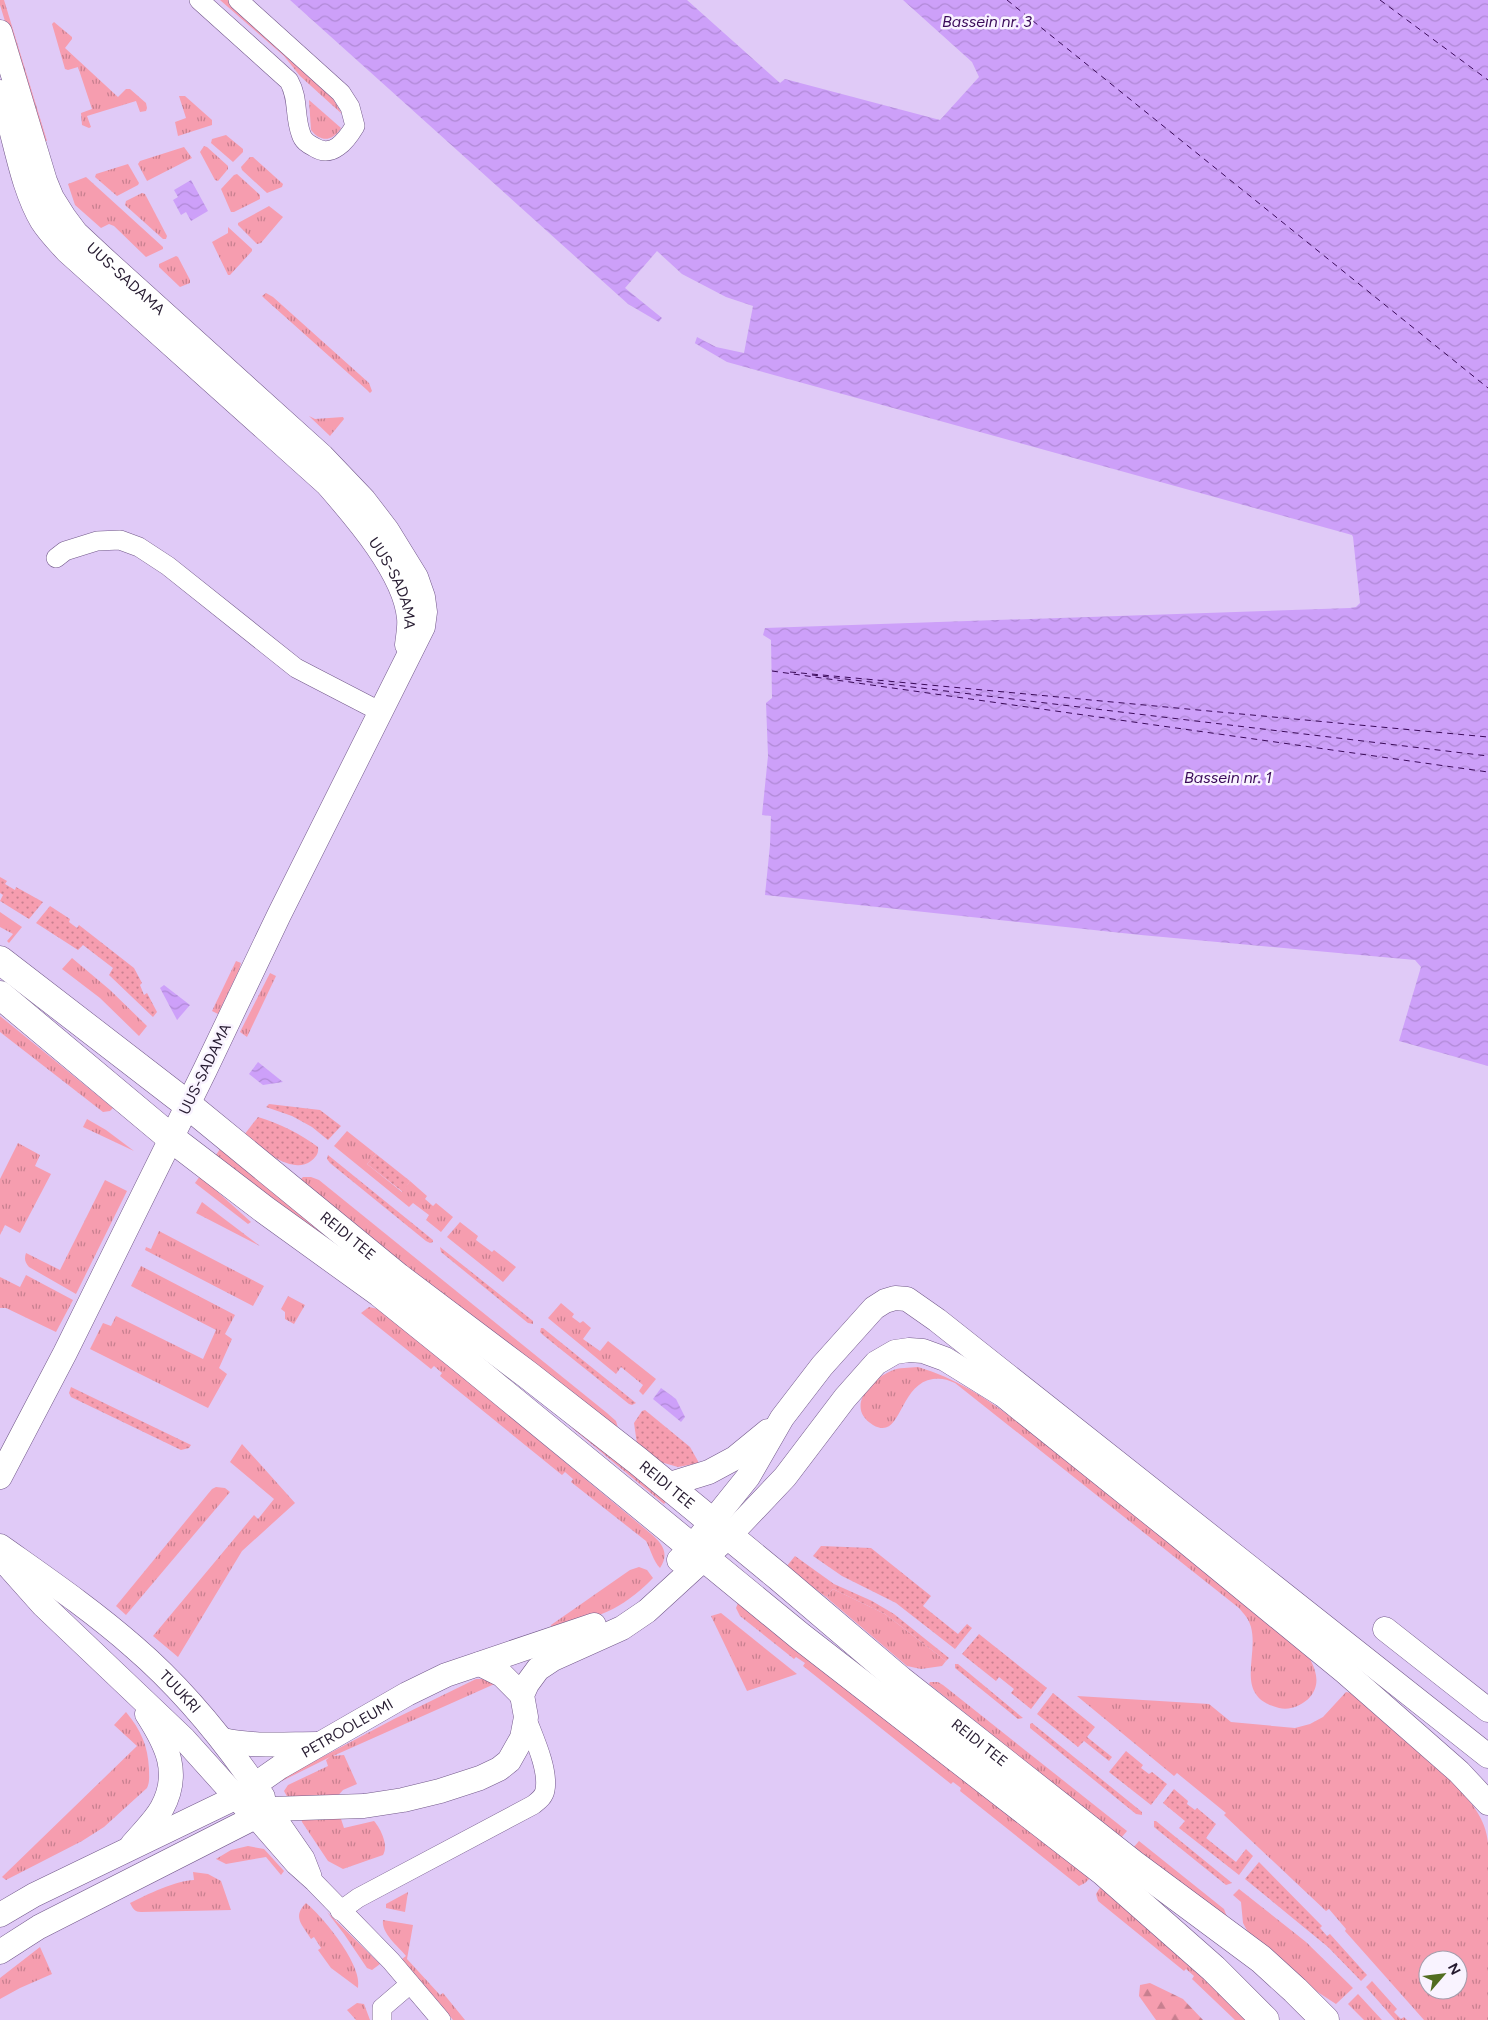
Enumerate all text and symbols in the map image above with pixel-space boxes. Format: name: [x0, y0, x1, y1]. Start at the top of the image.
water label: Bassein nr. 3: [942, 12, 1032, 31]
street label: UUS-SADAMA: [83, 239, 169, 319]
street label: UUS-SADAMA: [365, 534, 418, 629]
water label: Bassein nr. 1: [1184, 768, 1272, 787]
street label: UUS-SADAMA: [175, 1020, 235, 1118]
street label: REIDI TEE: [316, 1208, 379, 1264]
street label: REIDI TEE: [636, 1457, 699, 1513]
street label: TUUKRI: [156, 1666, 204, 1717]
street label: PETROOLEUMI: [298, 1695, 396, 1762]
street label: REIDI TEE: [948, 1715, 1011, 1770]
north arrow: [1418, 1950, 1468, 2000]
text: N: [1444, 1960, 1464, 1978]

